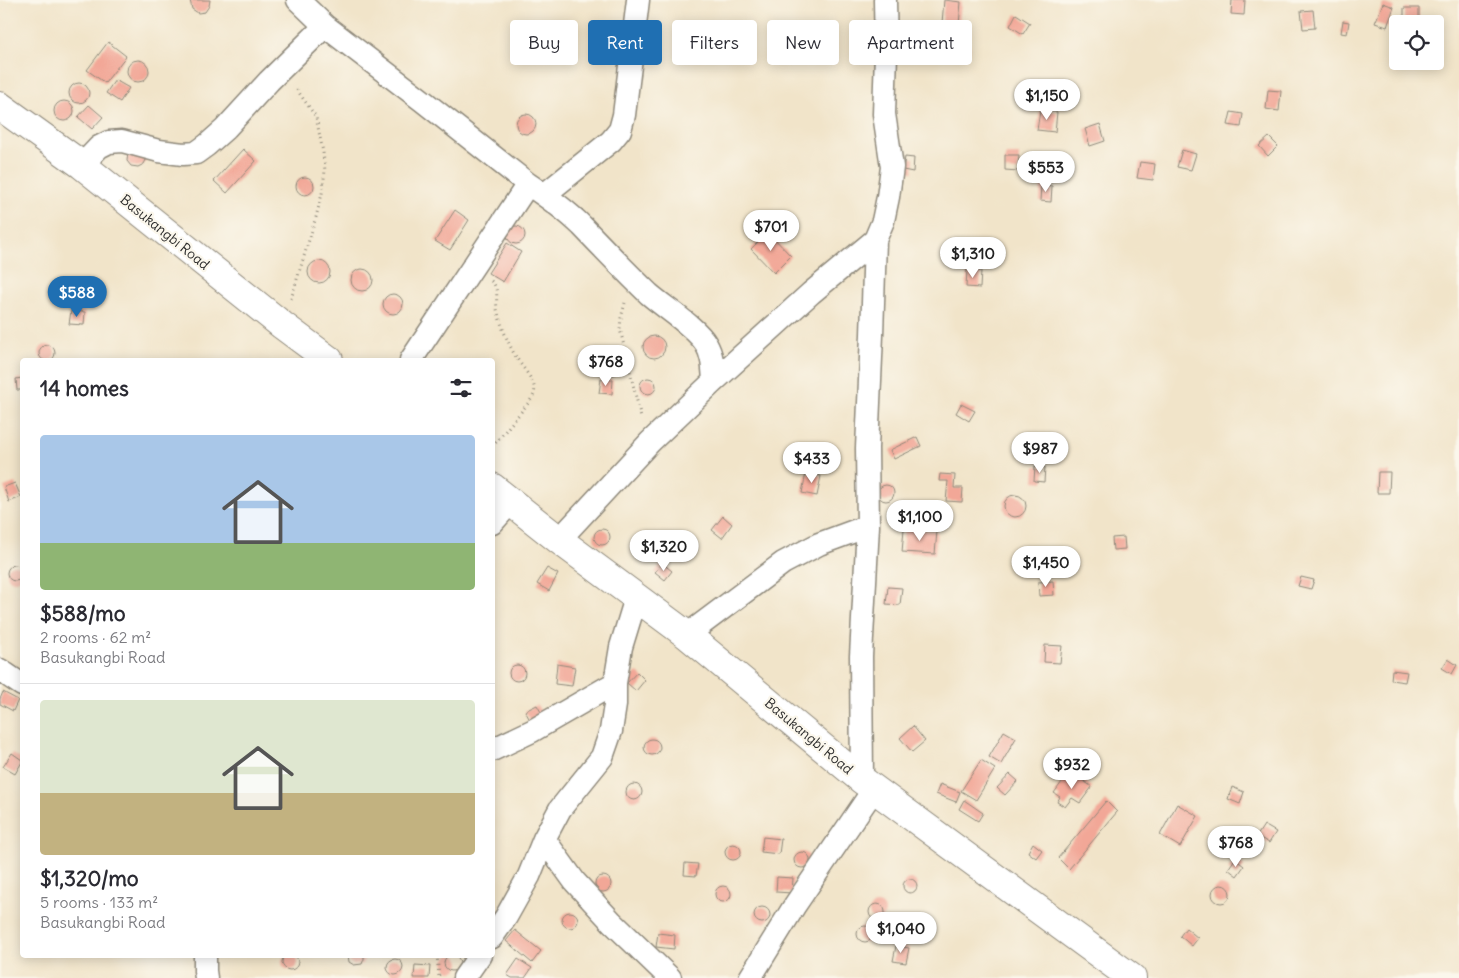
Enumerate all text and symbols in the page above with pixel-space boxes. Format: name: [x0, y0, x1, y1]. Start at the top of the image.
map controls: [1389, 15, 1444, 70]
button: locate: [1389, 15, 1444, 70]
chip: Buy: [510, 20, 578, 65]
chip: Rent: [588, 20, 662, 65]
chip: Filters: [672, 20, 757, 65]
chip: New: [767, 20, 839, 65]
chip: Apartment: [849, 20, 972, 65]
pin: $1,150: [1006, 78, 1088, 121]
text: $1,150: [1025, 85, 1069, 105]
pin: $553: [1016, 150, 1076, 193]
text: $553: [1028, 157, 1064, 177]
street label: Basukangbi Road: [117, 190, 213, 274]
pin: $701: [741, 210, 801, 252]
text: $701: [754, 216, 788, 236]
pin: $1,310: [932, 236, 1014, 279]
text: $1,310: [951, 243, 995, 263]
pin: $588: [47, 276, 107, 318]
text: $588: [59, 282, 95, 302]
pin: $768: [576, 344, 636, 387]
text: $768: [589, 351, 623, 371]
icon: filters: [447, 374, 475, 402]
text: 14 homes: [40, 375, 129, 402]
pin: $987: [1010, 432, 1070, 474]
text: $987: [1022, 438, 1058, 458]
pin: $433: [782, 442, 842, 484]
text: $433: [794, 448, 830, 468]
icon: home: [213, 467, 303, 557]
pin: $1,100: [879, 500, 961, 542]
text: $1,100: [897, 506, 943, 526]
pin: $1,320: [623, 530, 705, 572]
text: $1,320: [641, 536, 687, 556]
pin: $1,450: [1005, 546, 1087, 588]
text: $1,450: [1023, 552, 1069, 572]
text: $588/mo: [40, 600, 125, 627]
text: 2 rooms · 62 m²: [40, 627, 151, 647]
text: Basukangbi Road: [40, 647, 165, 667]
street label: Basukangbi Road: [761, 694, 857, 778]
icon: home: [213, 733, 303, 823]
pin: $932: [1042, 748, 1102, 790]
text: $932: [1054, 754, 1090, 774]
pin: $768: [1206, 826, 1266, 868]
text: $768: [1219, 832, 1253, 852]
text: $1,320/mo: [40, 865, 139, 892]
text: 5 rooms · 133 m²: [40, 892, 158, 912]
text: Basukangbi Road: [40, 912, 165, 932]
pin: $1,040: [860, 912, 942, 954]
text: $1,040: [877, 918, 925, 938]

